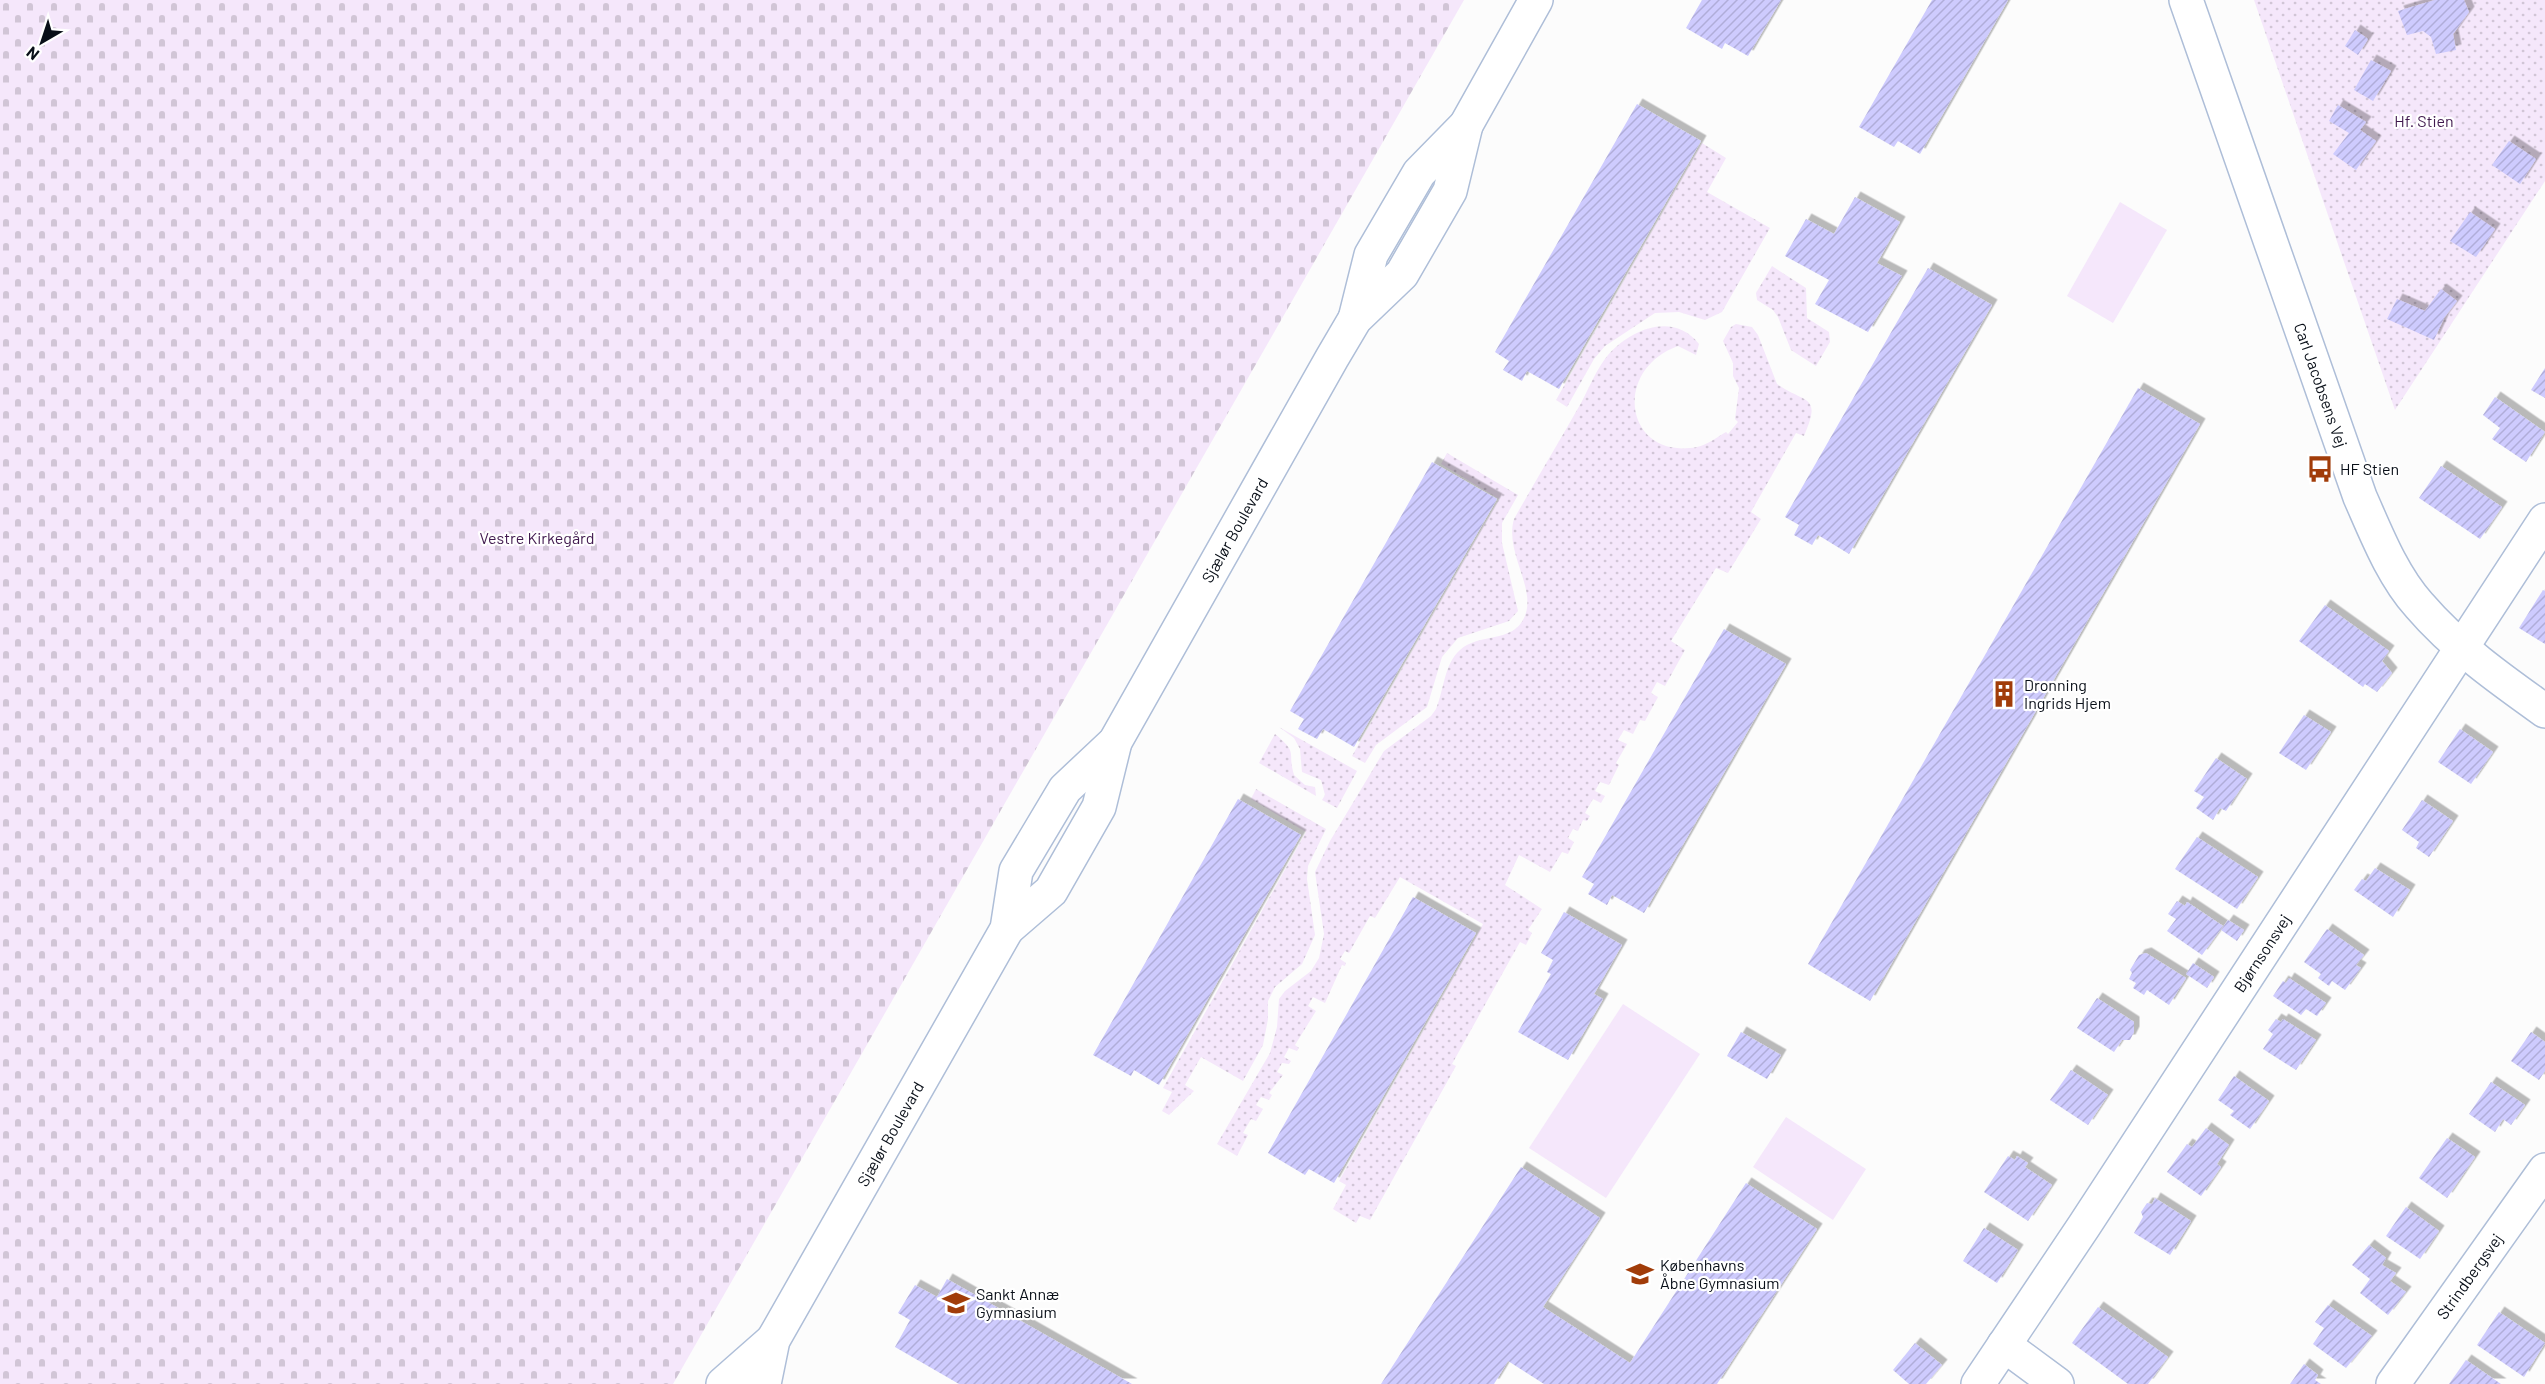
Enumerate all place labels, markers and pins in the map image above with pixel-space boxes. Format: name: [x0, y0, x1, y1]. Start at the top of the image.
bus stop icon: HF Stien: [2305, 454, 2335, 484]
place label: HF Stien: [2340, 459, 2399, 478]
place label: Dronning Ingrids Hjem: [2024, 675, 2111, 712]
building icon: Dronning Ingrids Hjem: [1989, 679, 2019, 709]
place label: Københavns Åbne Gymnasium: [1660, 1255, 1780, 1292]
school or university icon: Københavns Åbne Gymnasium: [1625, 1259, 1655, 1289]
place label: Sankt Annæ Gymnasium: [976, 1284, 1059, 1321]
school or university icon: Sankt Annæ Gymnasium: [941, 1288, 971, 1318]

